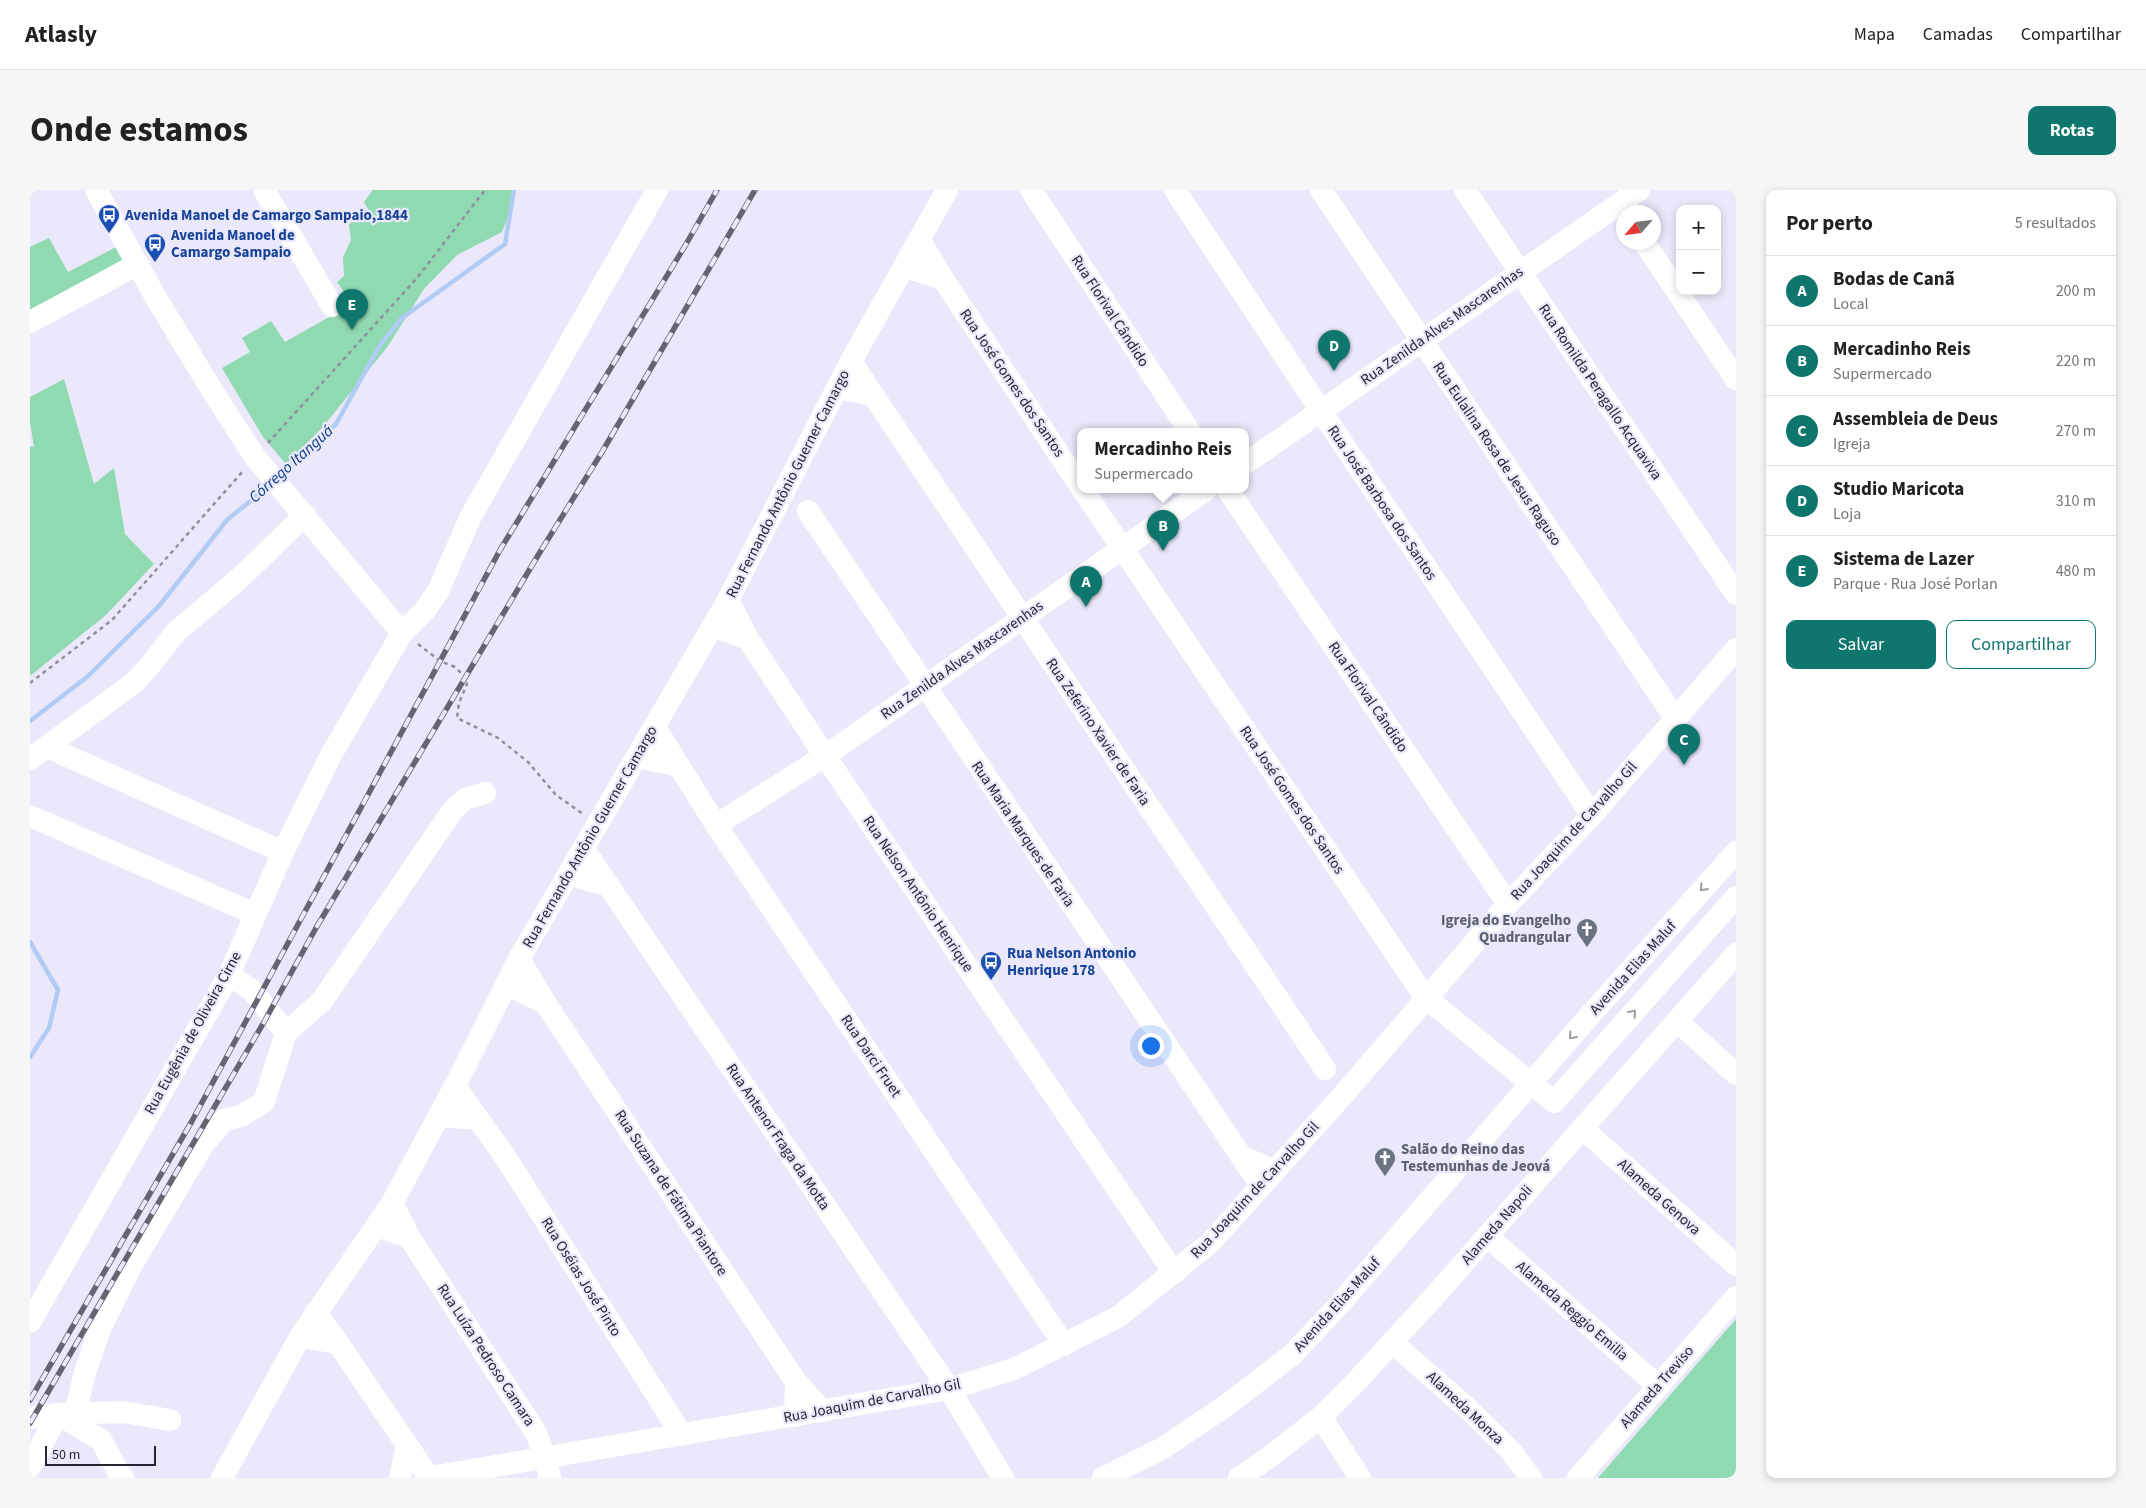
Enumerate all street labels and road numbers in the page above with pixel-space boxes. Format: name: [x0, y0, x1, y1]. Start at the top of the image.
street label: Rua Florival Cândido: [1066, 251, 1154, 371]
street label: Rua Zenilda Alves Mascarenhas: [1356, 262, 1528, 390]
street label: Rua Romilda Peragallo Acquaviva: [1533, 300, 1667, 484]
street label: Rua José Gomes dos Santos: [954, 305, 1070, 461]
street label: Rua Eulalina Rosa de Jesus Raguso: [1427, 358, 1567, 550]
street label: Rua Fernando Antônio Guerner Camargo: [721, 366, 855, 602]
street label: Rua José Barbosa dos Santos: [1322, 421, 1442, 585]
street label: Rua Zenilda Alves Mascarenhas: [876, 596, 1048, 724]
street label: Rua Florival Cândido: [1323, 637, 1413, 757]
street label: Rua Zeferino Xavier de Faria: [1041, 654, 1155, 810]
street label: Rua Fernando Antônio Guerner Camargo: [518, 722, 662, 952]
street label: Rua José Gomes dos Santos: [1234, 722, 1350, 878]
street label: Rua Maria Marques de Faria: [966, 757, 1080, 911]
street label: Rua Joaquim de Carvalho Gil: [1506, 757, 1642, 905]
street label: Rua Nelson Antônio Henrique: [858, 812, 978, 976]
street label: Avenida Elias Maluf: [1585, 916, 1681, 1020]
street label: Rua Eugênia de Oliveira Cirne: [139, 948, 247, 1118]
street label: Rua Darci Fruet: [836, 1011, 906, 1101]
street label: Rua Antenor Fraga da Motta: [721, 1060, 835, 1214]
street label: Rua Suzana de Fátima Piantore: [609, 1106, 733, 1280]
street label: Rua Joaquim de Carvalho Gil: [1186, 1117, 1324, 1263]
street label: Alameda Genova: [1613, 1154, 1705, 1240]
street label: Alameda Napoli: [1456, 1181, 1538, 1269]
street label: Rua Oséias José Pinto: [536, 1213, 626, 1341]
street label: Avenida Elias Maluf: [1289, 1253, 1385, 1357]
street label: Alameda Reggio Emilia: [1511, 1256, 1633, 1366]
street label: Rua Luíza Pedroso Camara: [432, 1280, 540, 1430]
street label: Alameda Treviso: [1615, 1341, 1699, 1433]
street label: Alameda Monza: [1422, 1367, 1508, 1449]
street label: Rua Joaquim de Carvalho Gil: [782, 1373, 963, 1428]

